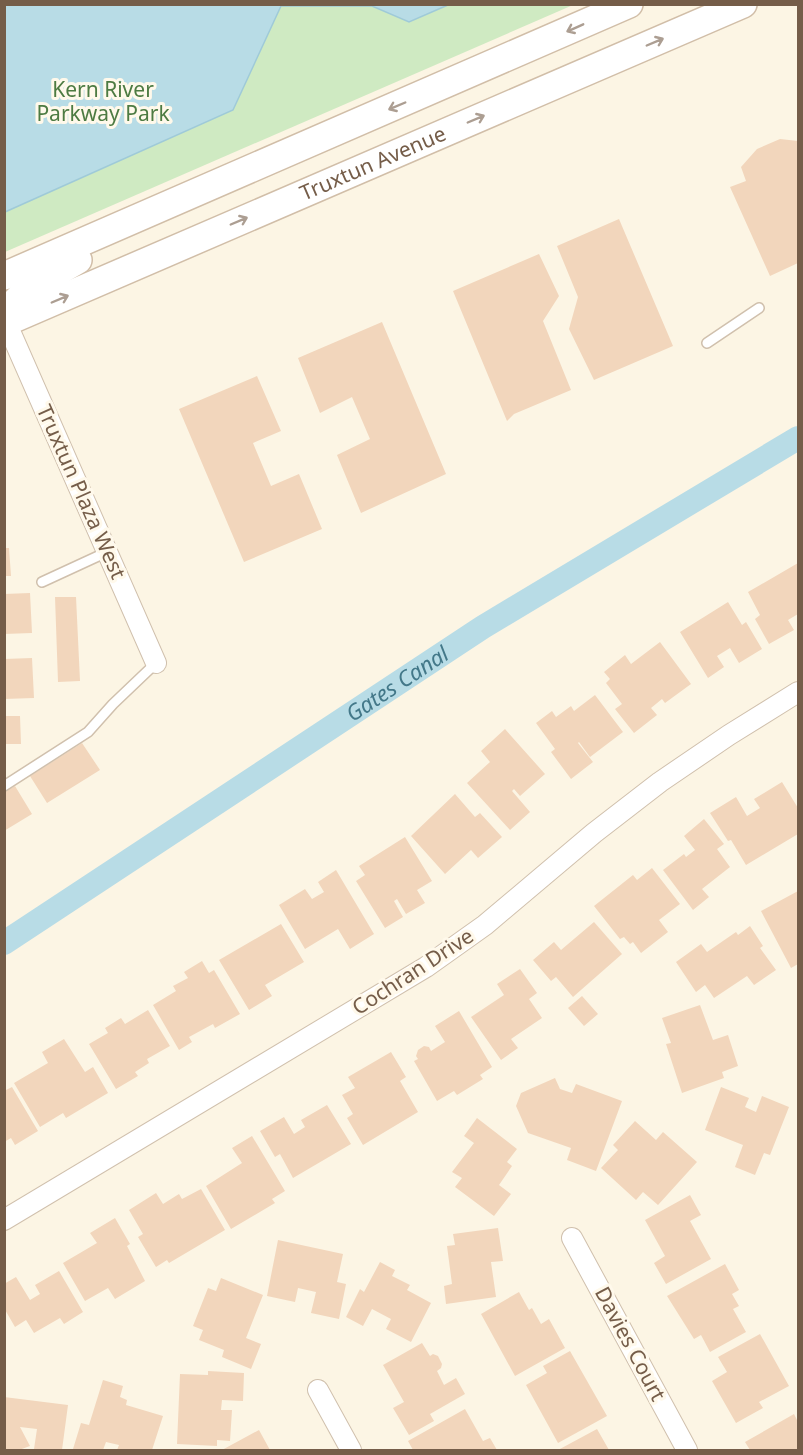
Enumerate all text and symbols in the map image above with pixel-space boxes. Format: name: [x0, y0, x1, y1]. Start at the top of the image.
one-way arrow: [567, 23, 585, 34]
one-way arrow: [645, 36, 664, 47]
park label: Kern River Parkway Park: [36, 75, 170, 127]
one-way arrow: [388, 101, 406, 112]
one-way arrow: [466, 113, 485, 124]
street label: Truxtun Avenue: [295, 119, 450, 207]
one-way arrow: [230, 215, 248, 226]
one-way arrow: [50, 293, 69, 304]
street label: Truxtun Plaza West: [31, 400, 133, 584]
water label: Gates Canal: [339, 637, 455, 728]
street label: Cochran Drive: [346, 921, 479, 1021]
street label: Davies Court: [589, 1281, 673, 1406]

